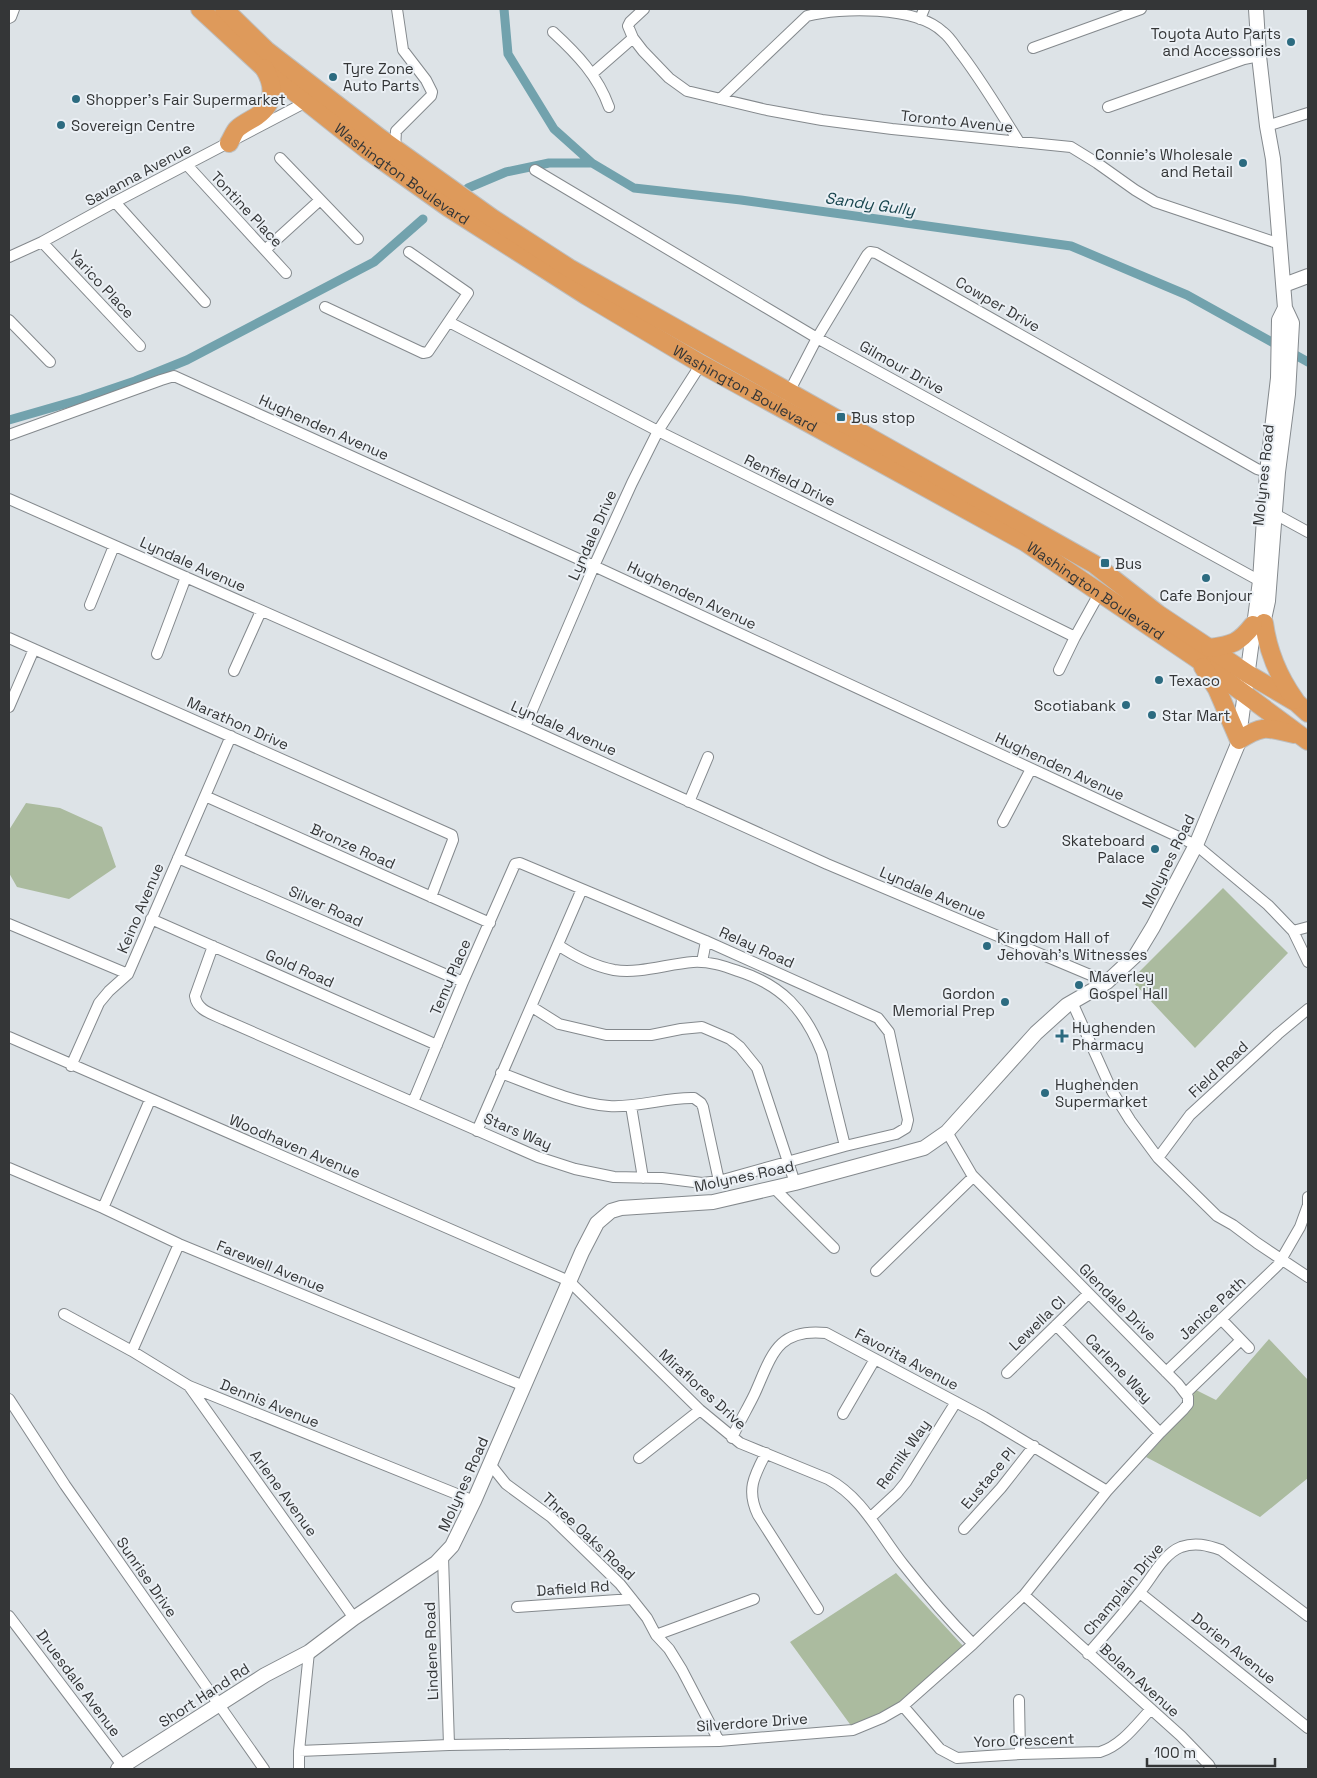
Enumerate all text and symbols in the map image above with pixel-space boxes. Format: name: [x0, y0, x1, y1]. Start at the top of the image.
place label: Toyota Auto Parts and Accessories: [1151, 24, 1281, 60]
marker: Toyota Auto Parts and Accessories: [1285, 36, 1297, 48]
place label: Tyre Zone Auto Parts: [343, 59, 419, 95]
marker: Tyre Zone Auto Parts: [327, 71, 339, 83]
place label: Shopper's Fair Supermarket: [86, 90, 286, 109]
marker: Shopper's Fair Supermarket: [70, 93, 82, 105]
street label: Toronto Avenue: [900, 106, 1014, 136]
place label: Sovereign Centre: [71, 116, 195, 135]
street label: Washington Boulevard: [331, 118, 474, 228]
marker: Sovereign Centre: [55, 119, 67, 131]
street label: Savanna Avenue: [82, 138, 194, 210]
place label: Connie's Wholesale and Retail: [1095, 145, 1233, 181]
marker: Connie's Wholesale and Retail: [1237, 157, 1249, 169]
street label: Tontine Place: [207, 167, 287, 251]
water label: Sandy Gully: [823, 187, 918, 221]
street label: Yarico Place: [65, 246, 139, 322]
street label: Cowper Drive: [952, 272, 1044, 336]
street label: Gilmour Drive: [856, 336, 948, 398]
street label: Washington Boulevard: [670, 340, 821, 436]
street label: Hughenden Avenue: [256, 390, 392, 464]
place label: Bus stop: [851, 408, 915, 427]
marker: Bus stop: [835, 411, 847, 423]
street label: Molynes Road: [1248, 423, 1278, 527]
street label: Renfield Drive: [741, 450, 839, 510]
street label: Lyndale Drive: [564, 487, 620, 583]
street label: Lyndale Avenue: [137, 532, 249, 596]
street label: Washington Boulevard: [1023, 537, 1169, 644]
place label: Bus: [1115, 554, 1142, 573]
street label: Hughenden Avenue: [624, 557, 760, 633]
marker: Bus: [1099, 557, 1111, 569]
marker: Cafe Bonjour: [1200, 572, 1212, 584]
place label: Cafe Bonjour: [1160, 586, 1253, 605]
place label: Texaco: [1169, 671, 1220, 690]
marker: Texaco: [1153, 674, 1165, 686]
street label: Marathon Drive: [184, 692, 292, 754]
street label: Lyndale Avenue: [508, 696, 620, 760]
place label: Scotiabank: [1034, 696, 1116, 715]
marker: Scotiabank: [1120, 699, 1132, 711]
place label: Star Mart: [1162, 706, 1230, 725]
marker: Star Mart: [1146, 709, 1158, 721]
street label: Hughenden Avenue: [992, 728, 1128, 804]
street label: Molynes Road: [1137, 811, 1199, 911]
street label: Bronze Road: [308, 819, 398, 873]
place label: Skateboard Palace: [1062, 831, 1145, 867]
marker: Skateboard Palace: [1149, 843, 1161, 855]
street label: Keino Avenue: [112, 860, 168, 956]
street label: Lyndale Avenue: [877, 862, 989, 924]
street label: Silver Road: [286, 881, 366, 931]
street label: Relay Road: [716, 922, 798, 972]
place label: Kingdom Hall of Jehovah's Witnesses: [997, 928, 1148, 964]
street label: Temu Place: [425, 936, 475, 1018]
marker: Kingdom Hall of Jehovah's Witnesses: [981, 940, 993, 952]
street label: Gold Road: [263, 944, 337, 992]
place label: Maverley Gospel Hall: [1089, 967, 1168, 1003]
marker: Maverley Gospel Hall: [1073, 979, 1085, 991]
place label: Gordon Memorial Prep: [893, 984, 995, 1020]
marker: Gordon Memorial Prep: [999, 996, 1011, 1008]
place label: Hughenden Pharmacy: [1072, 1018, 1156, 1054]
marker: Hughenden Pharmacy: [1056, 1030, 1068, 1042]
street label: Field Road: [1184, 1037, 1252, 1101]
place label: Hughenden Supermarket: [1055, 1075, 1148, 1111]
marker: Hughenden Supermarket: [1039, 1087, 1051, 1099]
street label: Stars Way: [481, 1108, 555, 1154]
street label: Woodhaven Avenue: [226, 1110, 364, 1182]
street label: Molynes Road: [692, 1156, 796, 1196]
street label: Farewell Avenue: [214, 1236, 328, 1296]
street label: Glendale Drive: [1075, 1259, 1161, 1345]
street label: Janice Path: [1175, 1272, 1249, 1344]
street label: Lewella Cl: [1005, 1292, 1069, 1354]
street label: Favorita Avenue: [852, 1324, 962, 1394]
street label: Carlene Way: [1081, 1329, 1157, 1407]
street label: Miraflores Drive: [655, 1345, 751, 1433]
street label: Dennis Avenue: [218, 1374, 323, 1432]
street label: Remilk Way: [872, 1415, 934, 1493]
street label: Molynes Road: [434, 1434, 492, 1534]
street label: Eustace Pl: [957, 1443, 1019, 1513]
street label: Arlene Avenue: [246, 1446, 322, 1540]
street label: Three Oaks Road: [539, 1488, 639, 1584]
street label: Sunrise Drive: [112, 1533, 182, 1621]
street label: Champlain Drive: [1079, 1539, 1167, 1639]
street label: Dafield Rd: [536, 1576, 610, 1600]
street label: Lindene Road: [420, 1602, 442, 1700]
street label: Dorien Avenue: [1188, 1608, 1280, 1688]
street label: Druesdale Avenue: [33, 1626, 125, 1740]
street label: Bolam Avenue: [1096, 1639, 1184, 1721]
street label: Short Hand Rd: [155, 1659, 253, 1731]
street label: Silverdore Drive: [696, 1709, 808, 1735]
street label: Yoro Crescent: [973, 1729, 1075, 1751]
scale bar: [1147, 1736, 1274, 1768]
text: 100 m: [1154, 1743, 1196, 1762]

